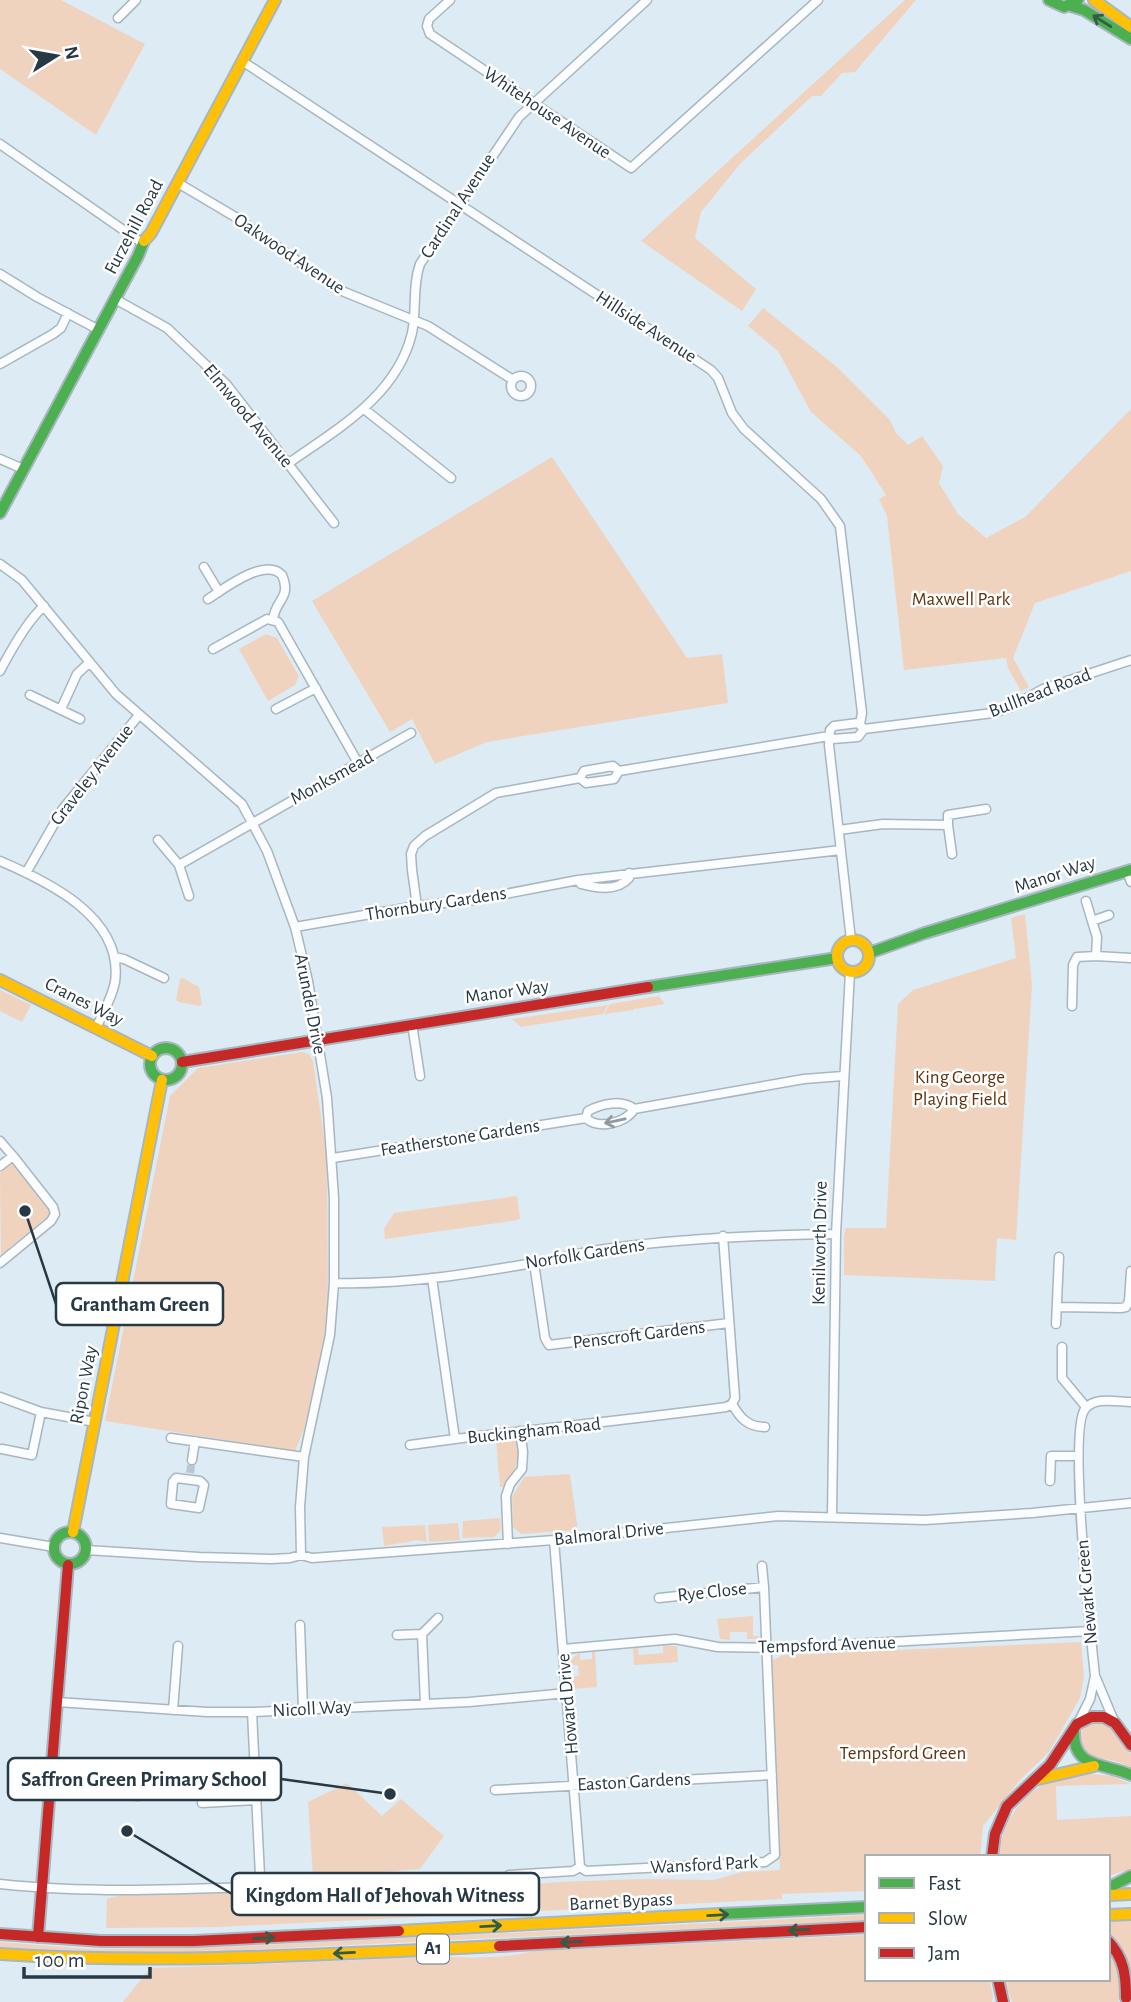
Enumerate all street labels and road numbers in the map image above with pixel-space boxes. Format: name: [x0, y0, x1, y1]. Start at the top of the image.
street label: Whitehouse Avenue: [480, 63, 614, 163]
street label: Cardinal Avenue: [417, 150, 499, 262]
street label: Furzehill Road: [101, 176, 167, 277]
street label: Oakwood Avenue: [230, 210, 348, 298]
street label: Hillside Avenue: [592, 288, 700, 366]
street label: Elmwood Avenue: [200, 361, 296, 471]
street label: Bullhead Road: [986, 665, 1094, 721]
street label: Graveley Avenue: [47, 721, 137, 829]
street label: Monksmead: [287, 747, 377, 809]
street label: Manor Way: [1012, 853, 1098, 897]
street label: Thornbury Gardens: [364, 883, 508, 925]
street label: Arundel Drive: [291, 952, 329, 1056]
street label: Cranes Way: [42, 974, 126, 1030]
street label: Manor Way: [464, 977, 550, 1007]
street label: Featherstone Gardens: [379, 1116, 541, 1160]
street label: Kenilworth Drive: [809, 1181, 831, 1305]
street label: Norfolk Gardens: [524, 1235, 646, 1273]
street label: Penscroft Gardens: [572, 1317, 706, 1353]
street label: Ripon Way: [67, 1344, 101, 1426]
street label: Buckingham Road: [466, 1415, 602, 1447]
street label: Balmoral Drive: [553, 1519, 665, 1549]
street label: Newark Green: [1073, 1539, 1101, 1645]
street label: Rye Close: [676, 1579, 748, 1605]
street label: Tempsford Avenue: [758, 1633, 896, 1657]
street label: Howard Drive: [554, 1653, 582, 1755]
street label: Nicoll Way: [272, 1697, 352, 1721]
street label: Easton Gardens: [577, 1770, 691, 1794]
street label: Wansford Park: [650, 1853, 759, 1877]
street label: Barnet Bypass: [569, 1890, 673, 1914]
road number: A1: [417, 1935, 449, 1964]

